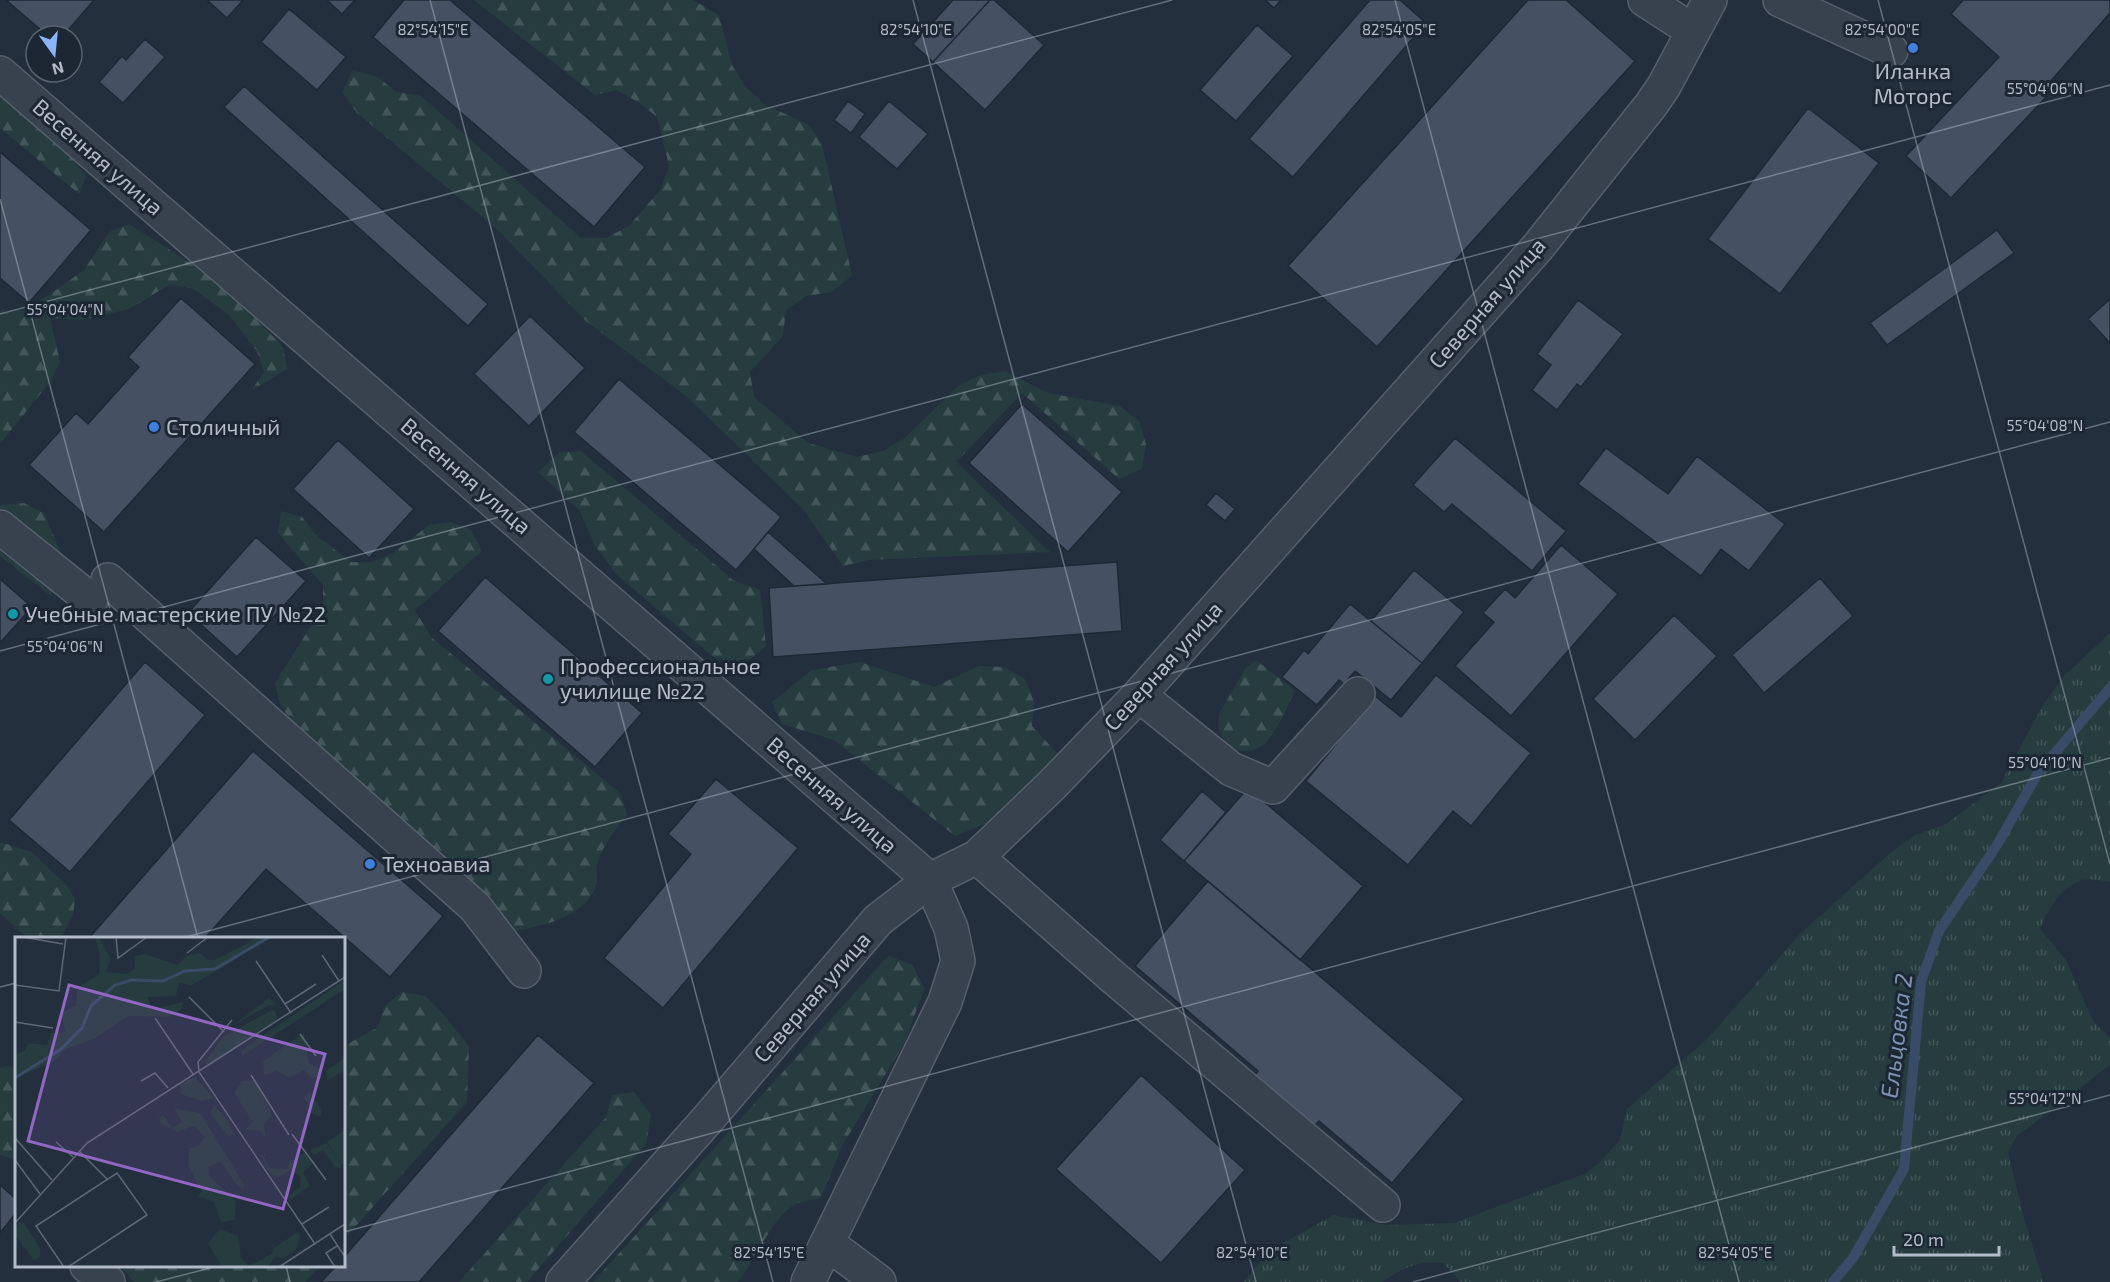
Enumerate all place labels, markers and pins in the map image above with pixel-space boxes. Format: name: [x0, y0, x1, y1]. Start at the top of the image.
marker: Иланка Моторс: [1906, 41, 1920, 55]
place label: Иланка Моторс: [1874, 57, 1952, 108]
place label: Столичный: [166, 413, 280, 439]
marker: Столичный: [147, 420, 161, 434]
place label: Учебные мастерские ПУ №22: [25, 600, 326, 626]
marker: Учебные мастерские ПУ №22: [6, 607, 20, 621]
place label: Профессиональное училище №22: [560, 652, 761, 704]
marker: Профессиональное училище №22: [541, 672, 555, 686]
place label: Техноавиа: [382, 850, 490, 876]
marker: Техноавиа: [363, 857, 377, 871]

